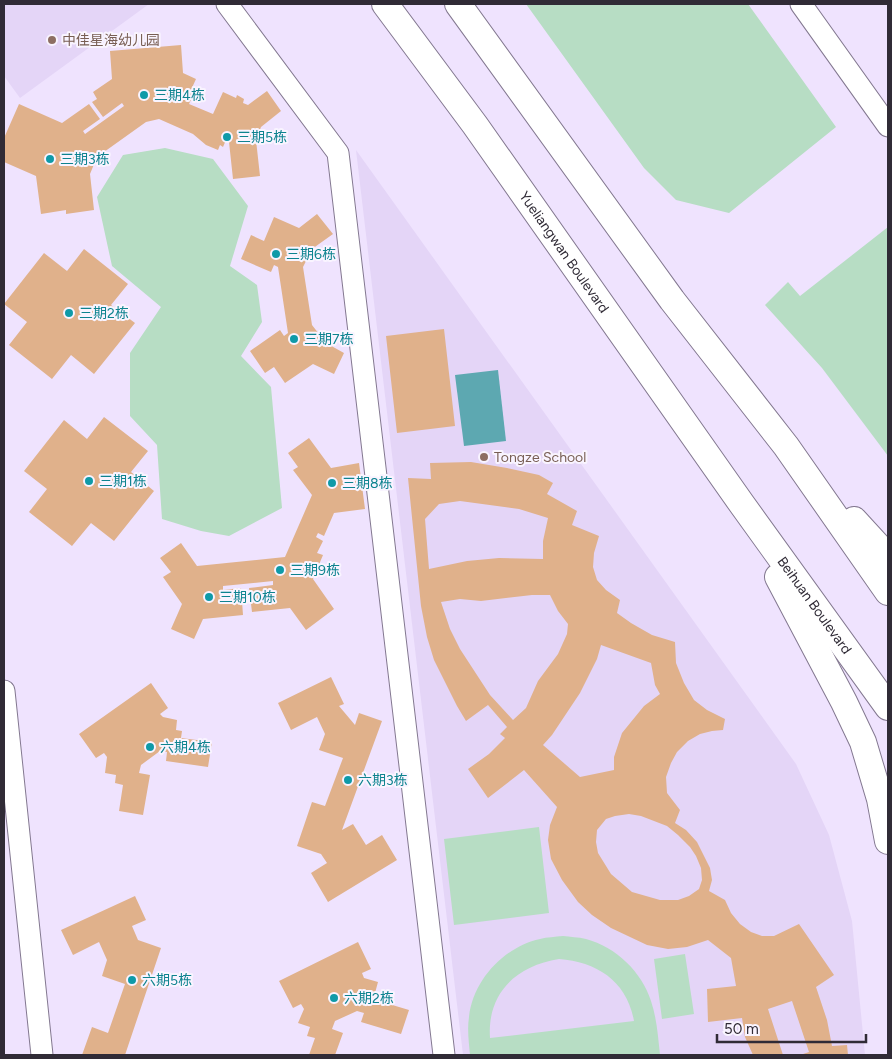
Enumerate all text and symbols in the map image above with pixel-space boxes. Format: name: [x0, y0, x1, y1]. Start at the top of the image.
place label: 中佳星海幼儿园: [62, 32, 160, 49]
marker: 中佳星海幼儿园: [46, 34, 58, 46]
place label: 三期4栋: [154, 87, 205, 104]
marker: 三期4栋: [138, 89, 150, 101]
place label: 三期5栋: [237, 129, 287, 146]
marker: 三期5栋: [221, 131, 233, 143]
place label: 三期3栋: [60, 151, 110, 168]
marker: 三期3栋: [44, 153, 56, 165]
street label: Yueliangwan Boulevard: [516, 188, 613, 316]
place label: 三期6栋: [286, 246, 336, 263]
marker: 三期6栋: [270, 248, 282, 260]
place label: 三期2栋: [79, 305, 129, 322]
marker: 三期2栋: [63, 307, 75, 319]
place label: 三期7栋: [304, 331, 354, 348]
marker: 三期7栋: [288, 333, 300, 345]
place label: Tongze School: [494, 449, 586, 466]
marker: Tongze School: [478, 451, 490, 463]
place label: 三期1栋: [99, 473, 147, 490]
marker: 三期1栋: [83, 475, 95, 487]
place label: 三期8栋: [342, 475, 393, 492]
marker: 三期8栋: [326, 477, 338, 489]
street label: Beihuan Boulevard: [774, 553, 855, 657]
place label: 三期9栋: [290, 562, 340, 579]
marker: 三期9栋: [274, 564, 286, 576]
place label: 三期10栋: [219, 589, 276, 606]
marker: 三期10栋: [203, 591, 215, 603]
place label: 六期4栋: [160, 739, 211, 756]
marker: 六期4栋: [144, 741, 156, 753]
place label: 六期3栋: [358, 772, 408, 789]
marker: 六期3栋: [342, 774, 354, 786]
place label: 六期5栋: [142, 972, 192, 989]
marker: 六期5栋: [126, 974, 138, 986]
place label: 六期2栋: [344, 990, 394, 1007]
marker: 六期2栋: [328, 992, 340, 1004]
scale bar: [717, 1012, 866, 1044]
text: 50 m: [724, 1020, 759, 1038]

